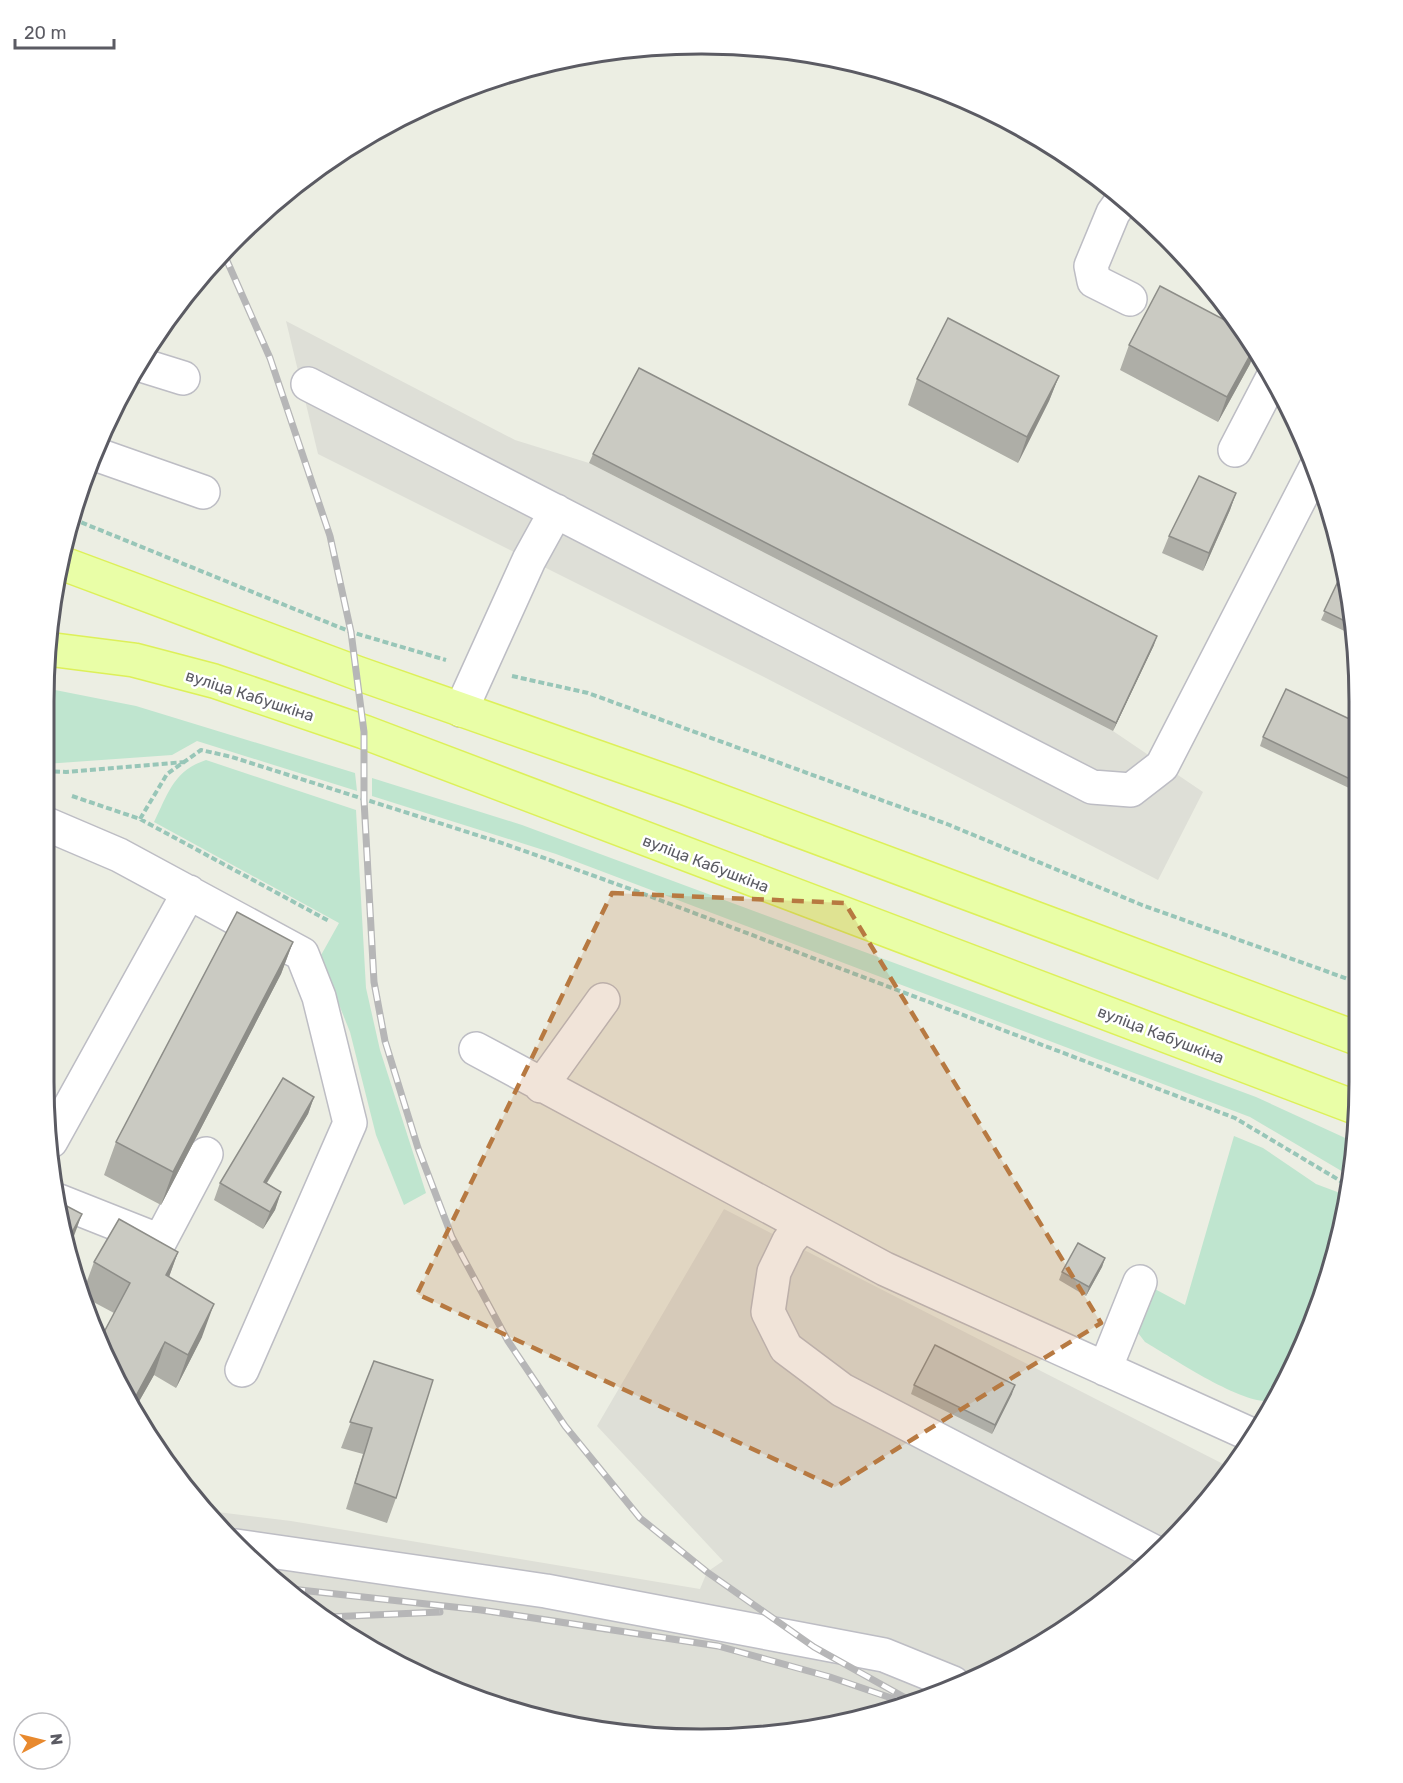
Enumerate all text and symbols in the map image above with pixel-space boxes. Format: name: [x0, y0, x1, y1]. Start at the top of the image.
scale bar: [15, 12, 114, 50]
text: 20 m: [24, 22, 66, 44]
street label: вуліца Кабушкіна: [183, 666, 316, 725]
street label: вуліца Кабушкіна: [640, 831, 772, 896]
street label: вуліца Кабушкіна: [1095, 1002, 1227, 1067]
north arrow: [12, 1711, 72, 1771]
text: N: [46, 1732, 67, 1746]

